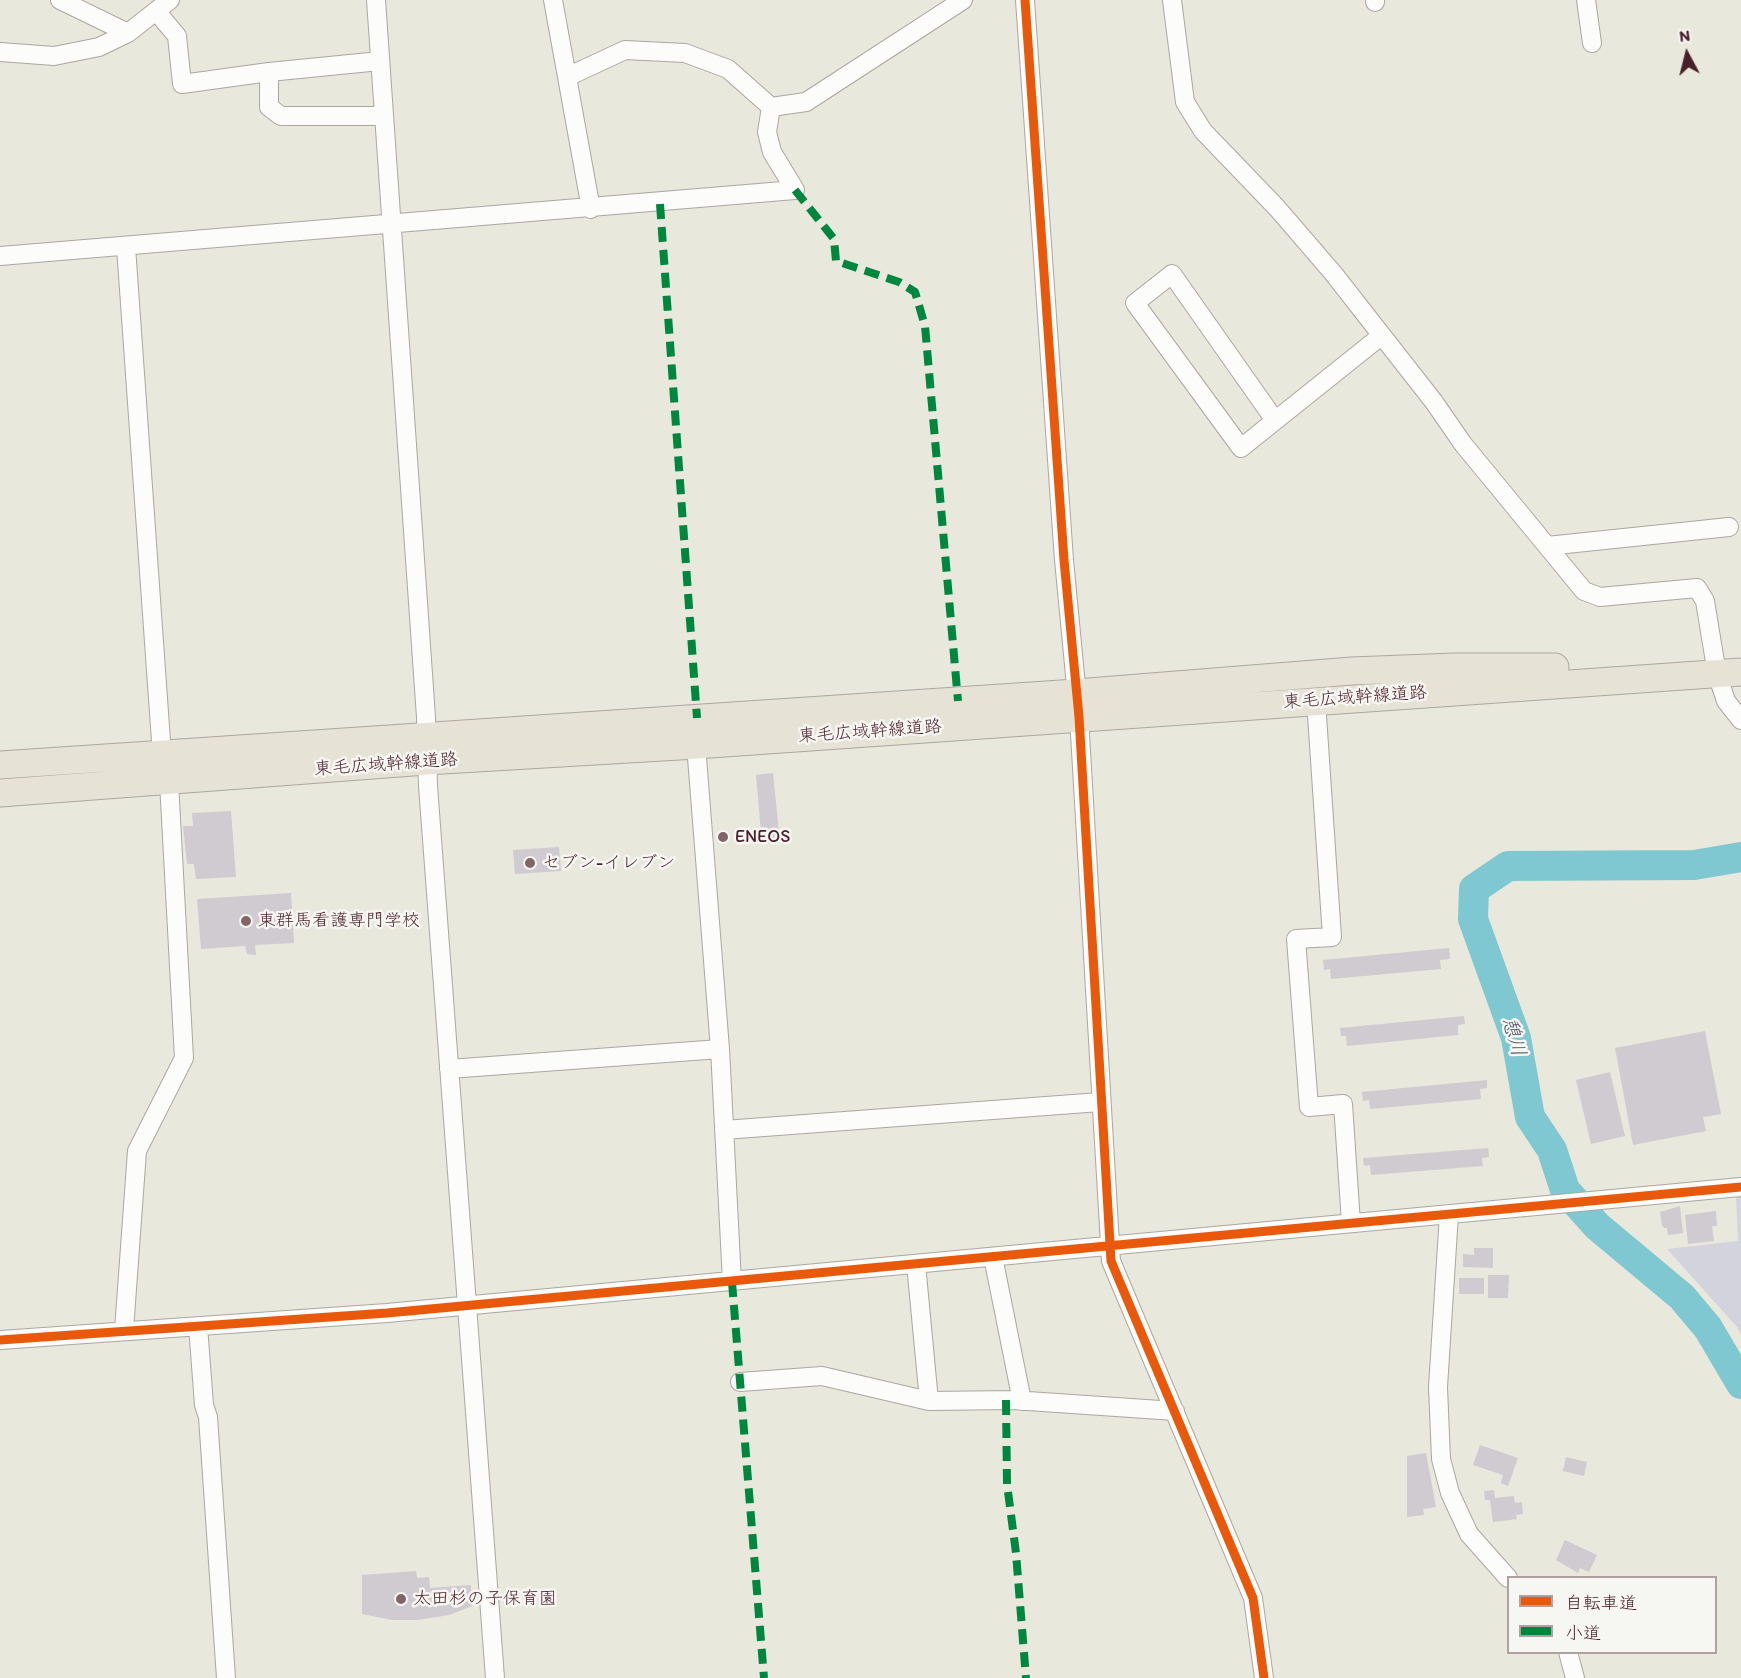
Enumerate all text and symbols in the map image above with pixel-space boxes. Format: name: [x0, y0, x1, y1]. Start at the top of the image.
north arrow: [1657, 24, 1717, 84]
text: N: [1678, 26, 1691, 46]
street label: 東毛広域幹線道路: [1282, 682, 1428, 714]
street label: 東毛広域幹線道路: [797, 716, 943, 748]
street label: 東毛広域幹線道路: [313, 749, 459, 781]
place label: ENEOS: [735, 826, 790, 848]
marker: ENEOS: [716, 830, 730, 844]
place label: セブン-イレブン: [542, 852, 675, 874]
marker: セブン-イレブン: [523, 856, 537, 870]
place label: 東群馬看護専門学校: [258, 910, 420, 932]
marker: 東群馬看護専門学校: [239, 914, 253, 928]
water label: 憩川: [1496, 1015, 1530, 1059]
legend: [1507, 1576, 1717, 1654]
place label: 太田杉の子保育園: [413, 1588, 557, 1610]
marker: 太田杉の子保育園: [394, 1592, 408, 1606]
text: 自転車道: [1565, 1592, 1637, 1614]
text: 小道: [1565, 1622, 1601, 1644]

